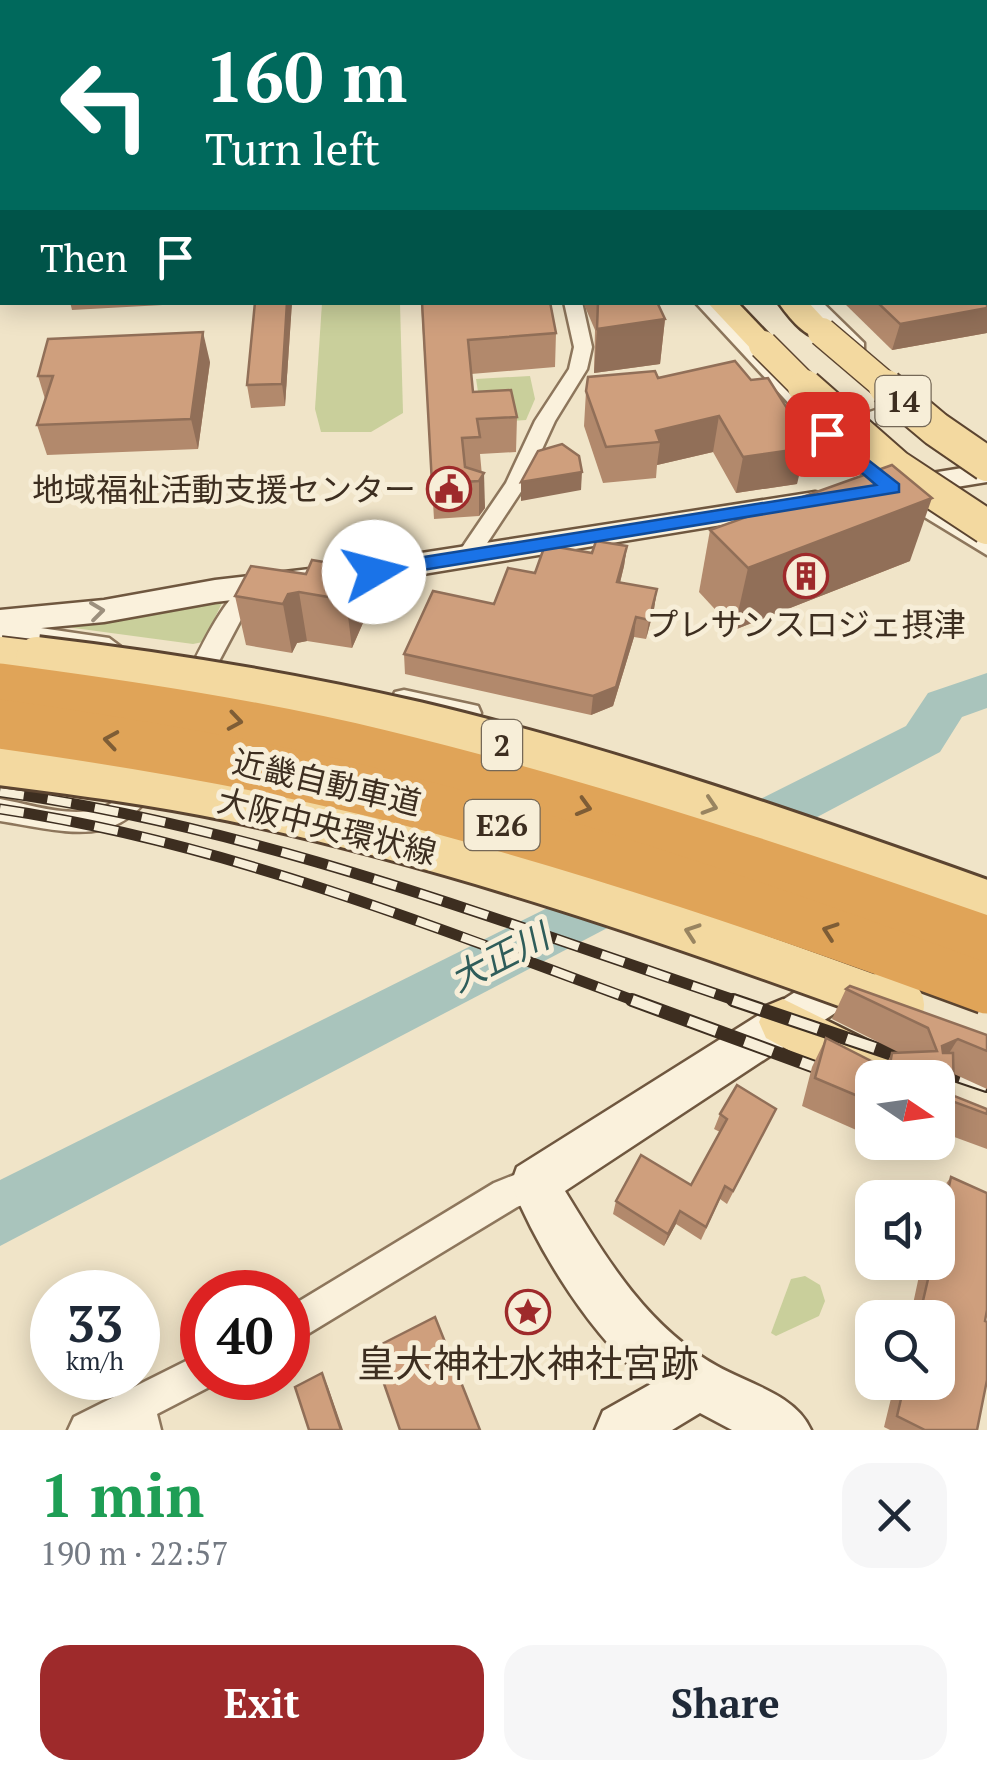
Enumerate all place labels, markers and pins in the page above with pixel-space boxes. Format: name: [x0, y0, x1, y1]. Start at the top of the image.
pin: [785, 392, 870, 477]
public building icon: 地域福祉活動支援センター: [426, 466, 472, 512]
place label: 地域福祉活動支援センター: [32, 468, 416, 510]
building icon: プレサンスロジェ摂津: [783, 553, 829, 599]
place label: プレサンスロジェ摂津: [646, 603, 966, 645]
place icon: 皇大神社水神社宮跡: [505, 1289, 551, 1335]
place label: 皇大神社水神社宮跡: [357, 1338, 699, 1388]

